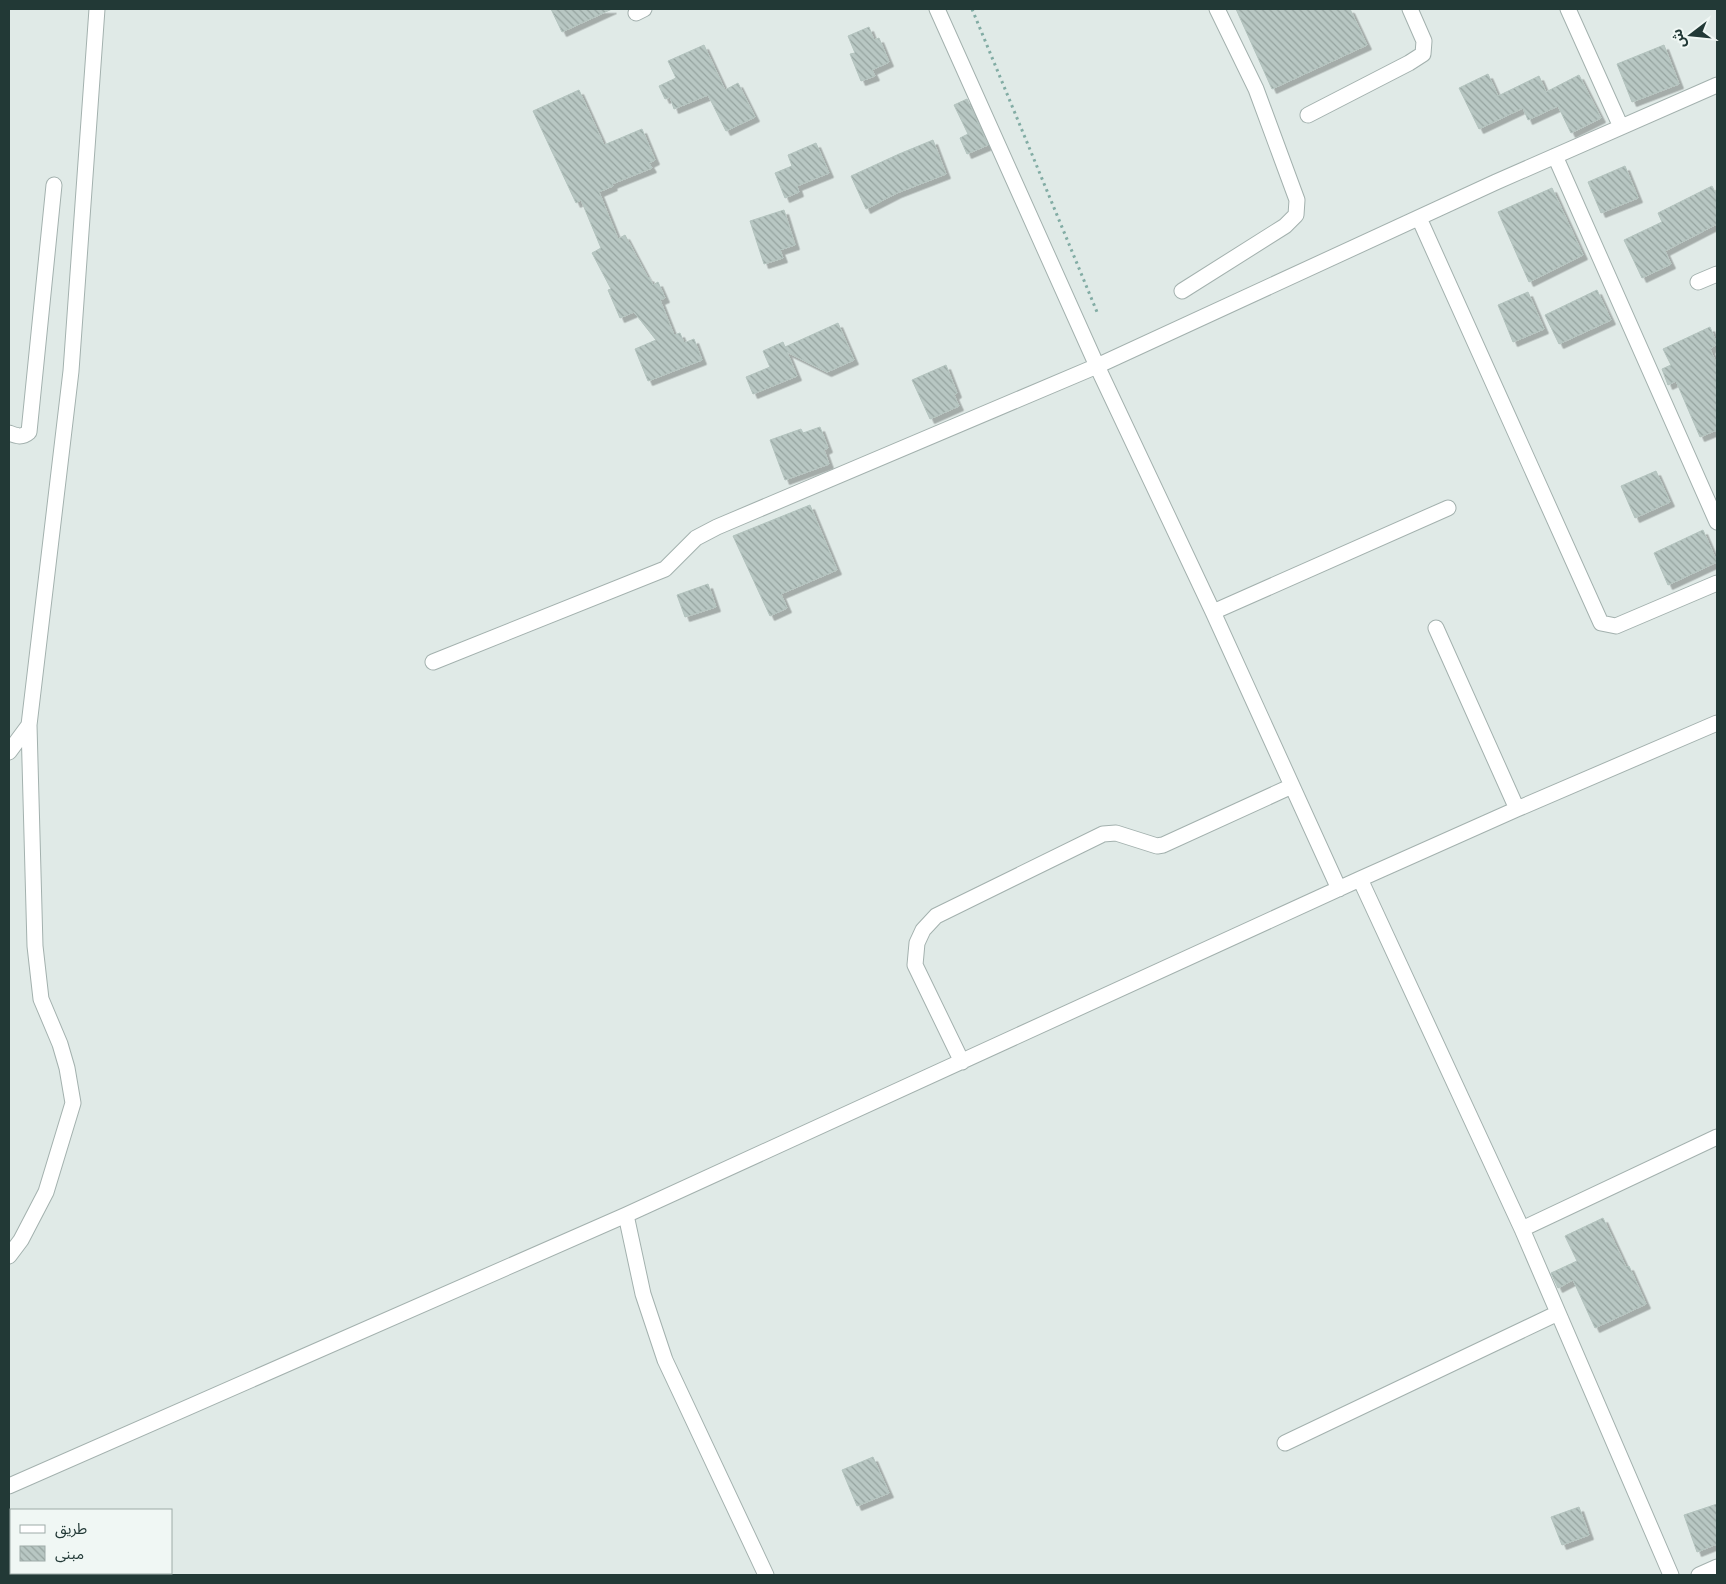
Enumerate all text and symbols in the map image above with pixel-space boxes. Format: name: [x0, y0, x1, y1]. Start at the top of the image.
north arrow: [1666, 10, 1716, 60]
text: ش: [1668, 27, 1689, 50]
legend: [10, 1509, 172, 1574]
text: طريق: [55, 1520, 87, 1539]
text: مبنى: [55, 1545, 84, 1563]

